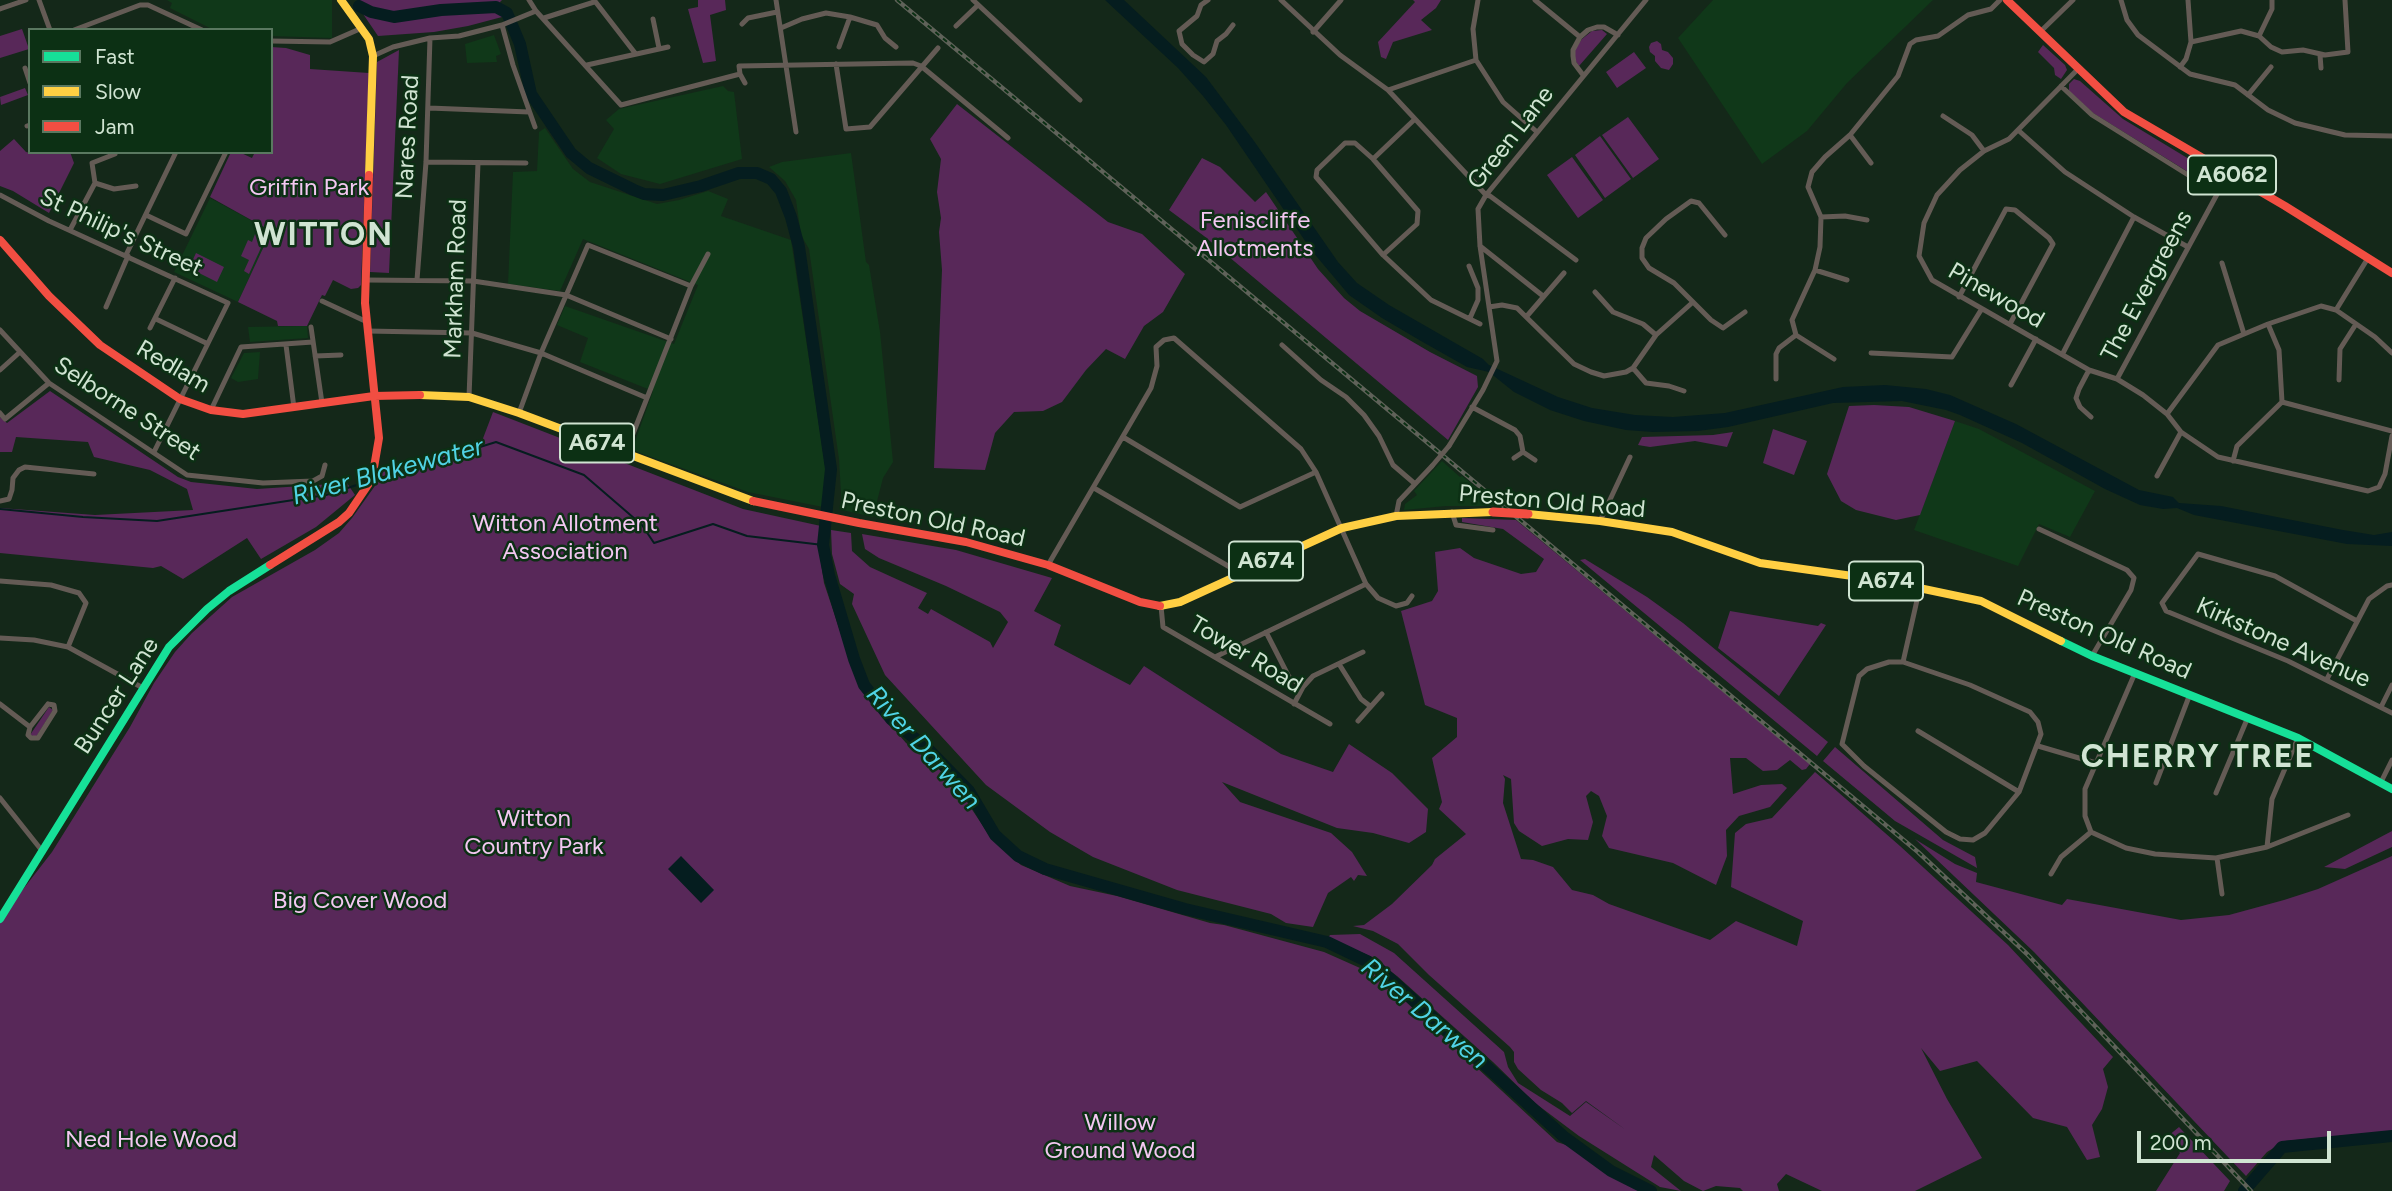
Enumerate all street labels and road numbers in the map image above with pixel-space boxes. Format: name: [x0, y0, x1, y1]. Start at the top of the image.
street label: Nares Road: [390, 74, 426, 200]
street label: Green Lane: [1462, 81, 1560, 195]
road number: A6062: [2188, 156, 2276, 194]
street label: St Philip's Street: [35, 183, 207, 283]
street label: Markham Road: [439, 199, 473, 359]
street label: The Evergreens: [2095, 206, 2199, 366]
street label: Pinewood: [1943, 257, 2049, 335]
street label: Redlam: [131, 334, 215, 400]
street label: Selborne Street: [48, 351, 206, 467]
road number: A674: [560, 424, 634, 462]
street label: Preston Old Road: [1457, 479, 1647, 525]
street label: Preston Old Road: [838, 486, 1028, 554]
road number: A674: [1229, 541, 1303, 580]
road number: A674: [1849, 562, 1923, 600]
street label: Preston Old Road: [2012, 584, 2196, 686]
street label: Kirkstone Avenue: [2191, 592, 2375, 694]
street label: Tower Road: [1184, 610, 1308, 700]
street label: Buncer Lane: [69, 632, 165, 760]

